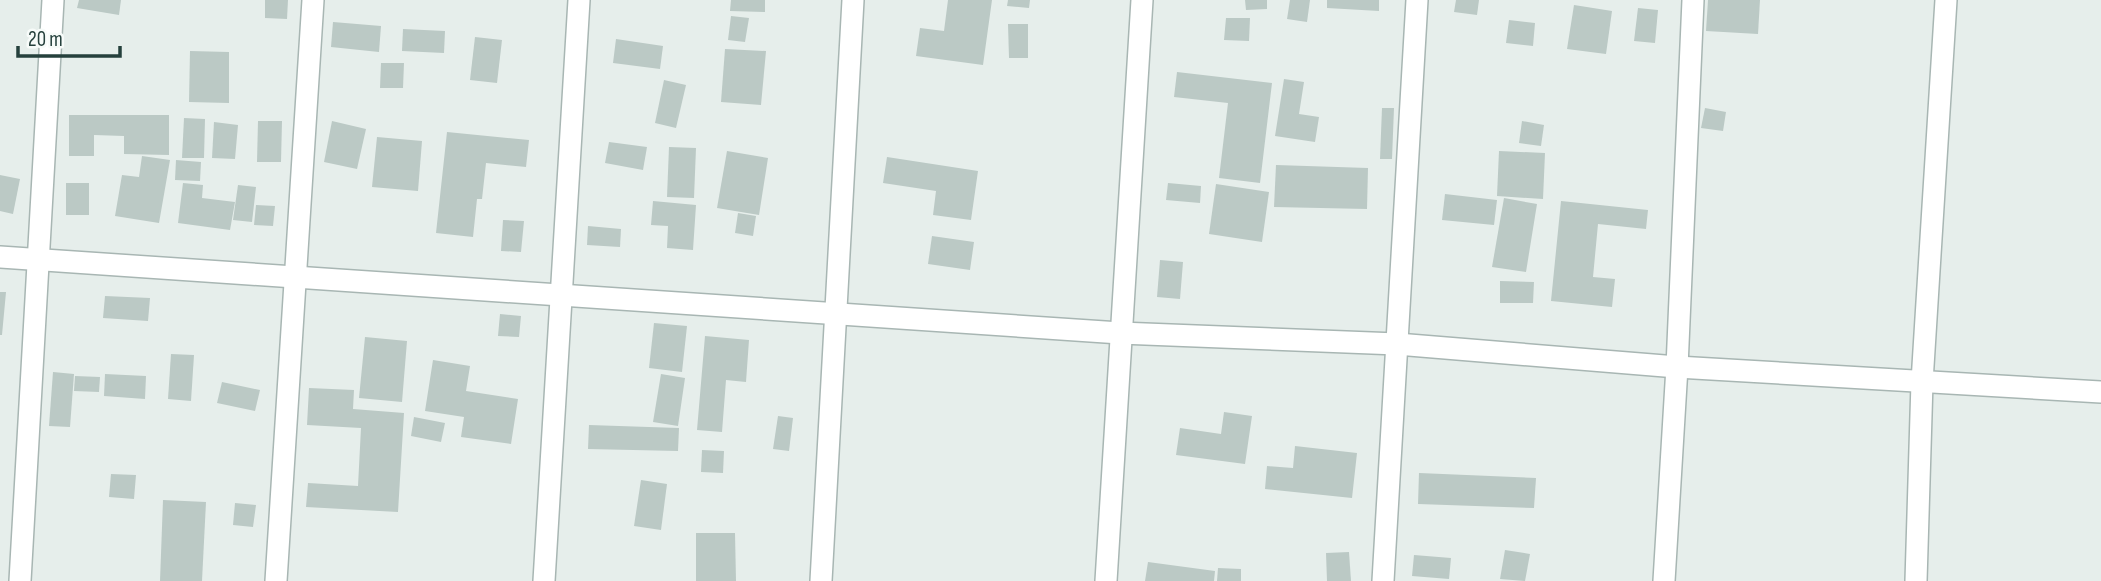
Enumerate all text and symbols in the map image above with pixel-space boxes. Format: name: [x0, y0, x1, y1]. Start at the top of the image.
scale bar: [18, 14, 119, 58]
text: 20 m: [28, 27, 63, 52]

